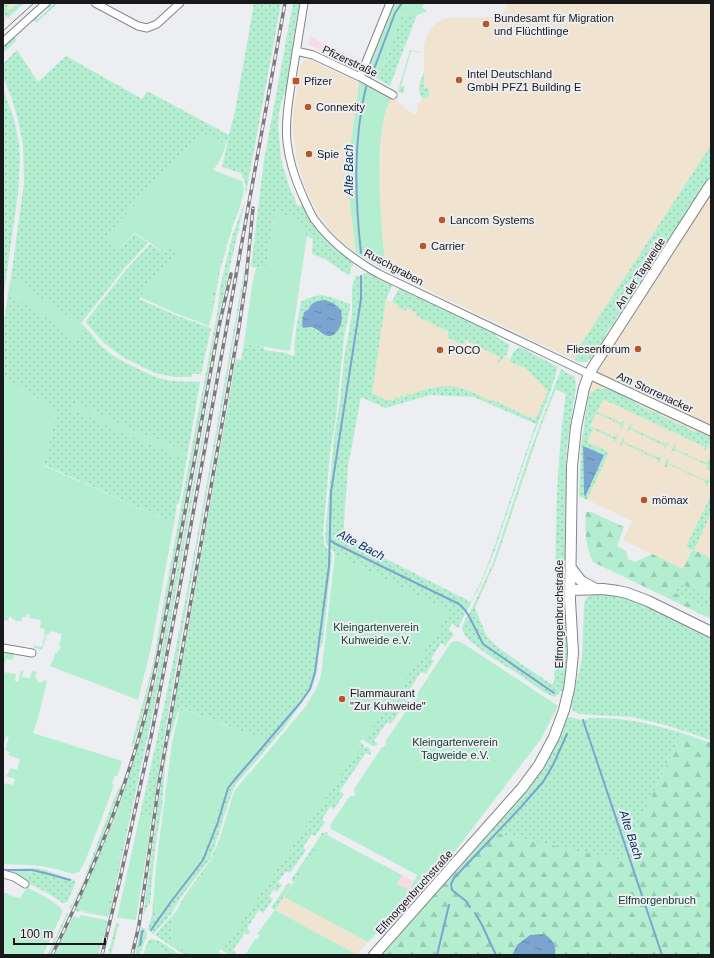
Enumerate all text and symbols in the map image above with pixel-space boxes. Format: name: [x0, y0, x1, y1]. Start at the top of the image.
place label: Bundesamt für Migration und Flüchtlinge: [494, 12, 614, 37]
marker: Bundesamt für Migration und Flüchtlinge: [481, 19, 491, 29]
street label: Pfizerstraße: [321, 43, 379, 79]
place label: Intel Deutschland GmbH PFZ1 Building E: [467, 68, 581, 93]
place label: Pfizer: [304, 75, 332, 87]
marker: Intel Deutschland GmbH PFZ1 Building E: [454, 75, 464, 85]
marker: Pfizer: [291, 76, 301, 86]
place label: Connexity: [316, 101, 365, 113]
marker: Connexity: [303, 102, 313, 112]
water label: Alte Bach: [342, 144, 356, 197]
place label: Spie: [317, 148, 339, 160]
marker: Spie: [304, 149, 314, 159]
place label: Lancom Systems: [450, 214, 535, 226]
marker: Lancom Systems: [437, 215, 447, 225]
street label: An der Tagweide: [613, 235, 667, 311]
place label: Carrier: [431, 240, 465, 252]
marker: Carrier: [418, 241, 428, 251]
street label: Ruschgraben: [362, 246, 426, 288]
place label: Fliesenforum: [566, 343, 630, 355]
place label: POCO: [448, 344, 481, 356]
marker: Fliesenforum: [633, 344, 643, 354]
marker: POCO: [435, 345, 445, 355]
street label: Am Storrenacker: [615, 369, 695, 415]
place label: mömax: [652, 494, 689, 506]
marker: mömax: [639, 495, 649, 505]
water label: Alte Bach: [334, 526, 387, 563]
street label: Elfmorgenbruchstraße: [553, 560, 565, 668]
park label: Kleingartenverein Kuhweide e.V.: [333, 621, 419, 646]
place label: Flammaurant "Zur Kuhweide": [350, 687, 426, 712]
marker: Flammaurant "Zur Kuhweide": [337, 694, 347, 704]
park label: Kleingartenverein Tagweide e.V.: [412, 736, 498, 761]
water label: Alte Bach: [616, 807, 646, 862]
street label: Elfmorgenbruchstraße: [373, 848, 455, 936]
park label: Elfmorgenbruch: [618, 894, 696, 906]
scale bar: [14, 920, 105, 946]
text: 100 m: [20, 927, 53, 941]

